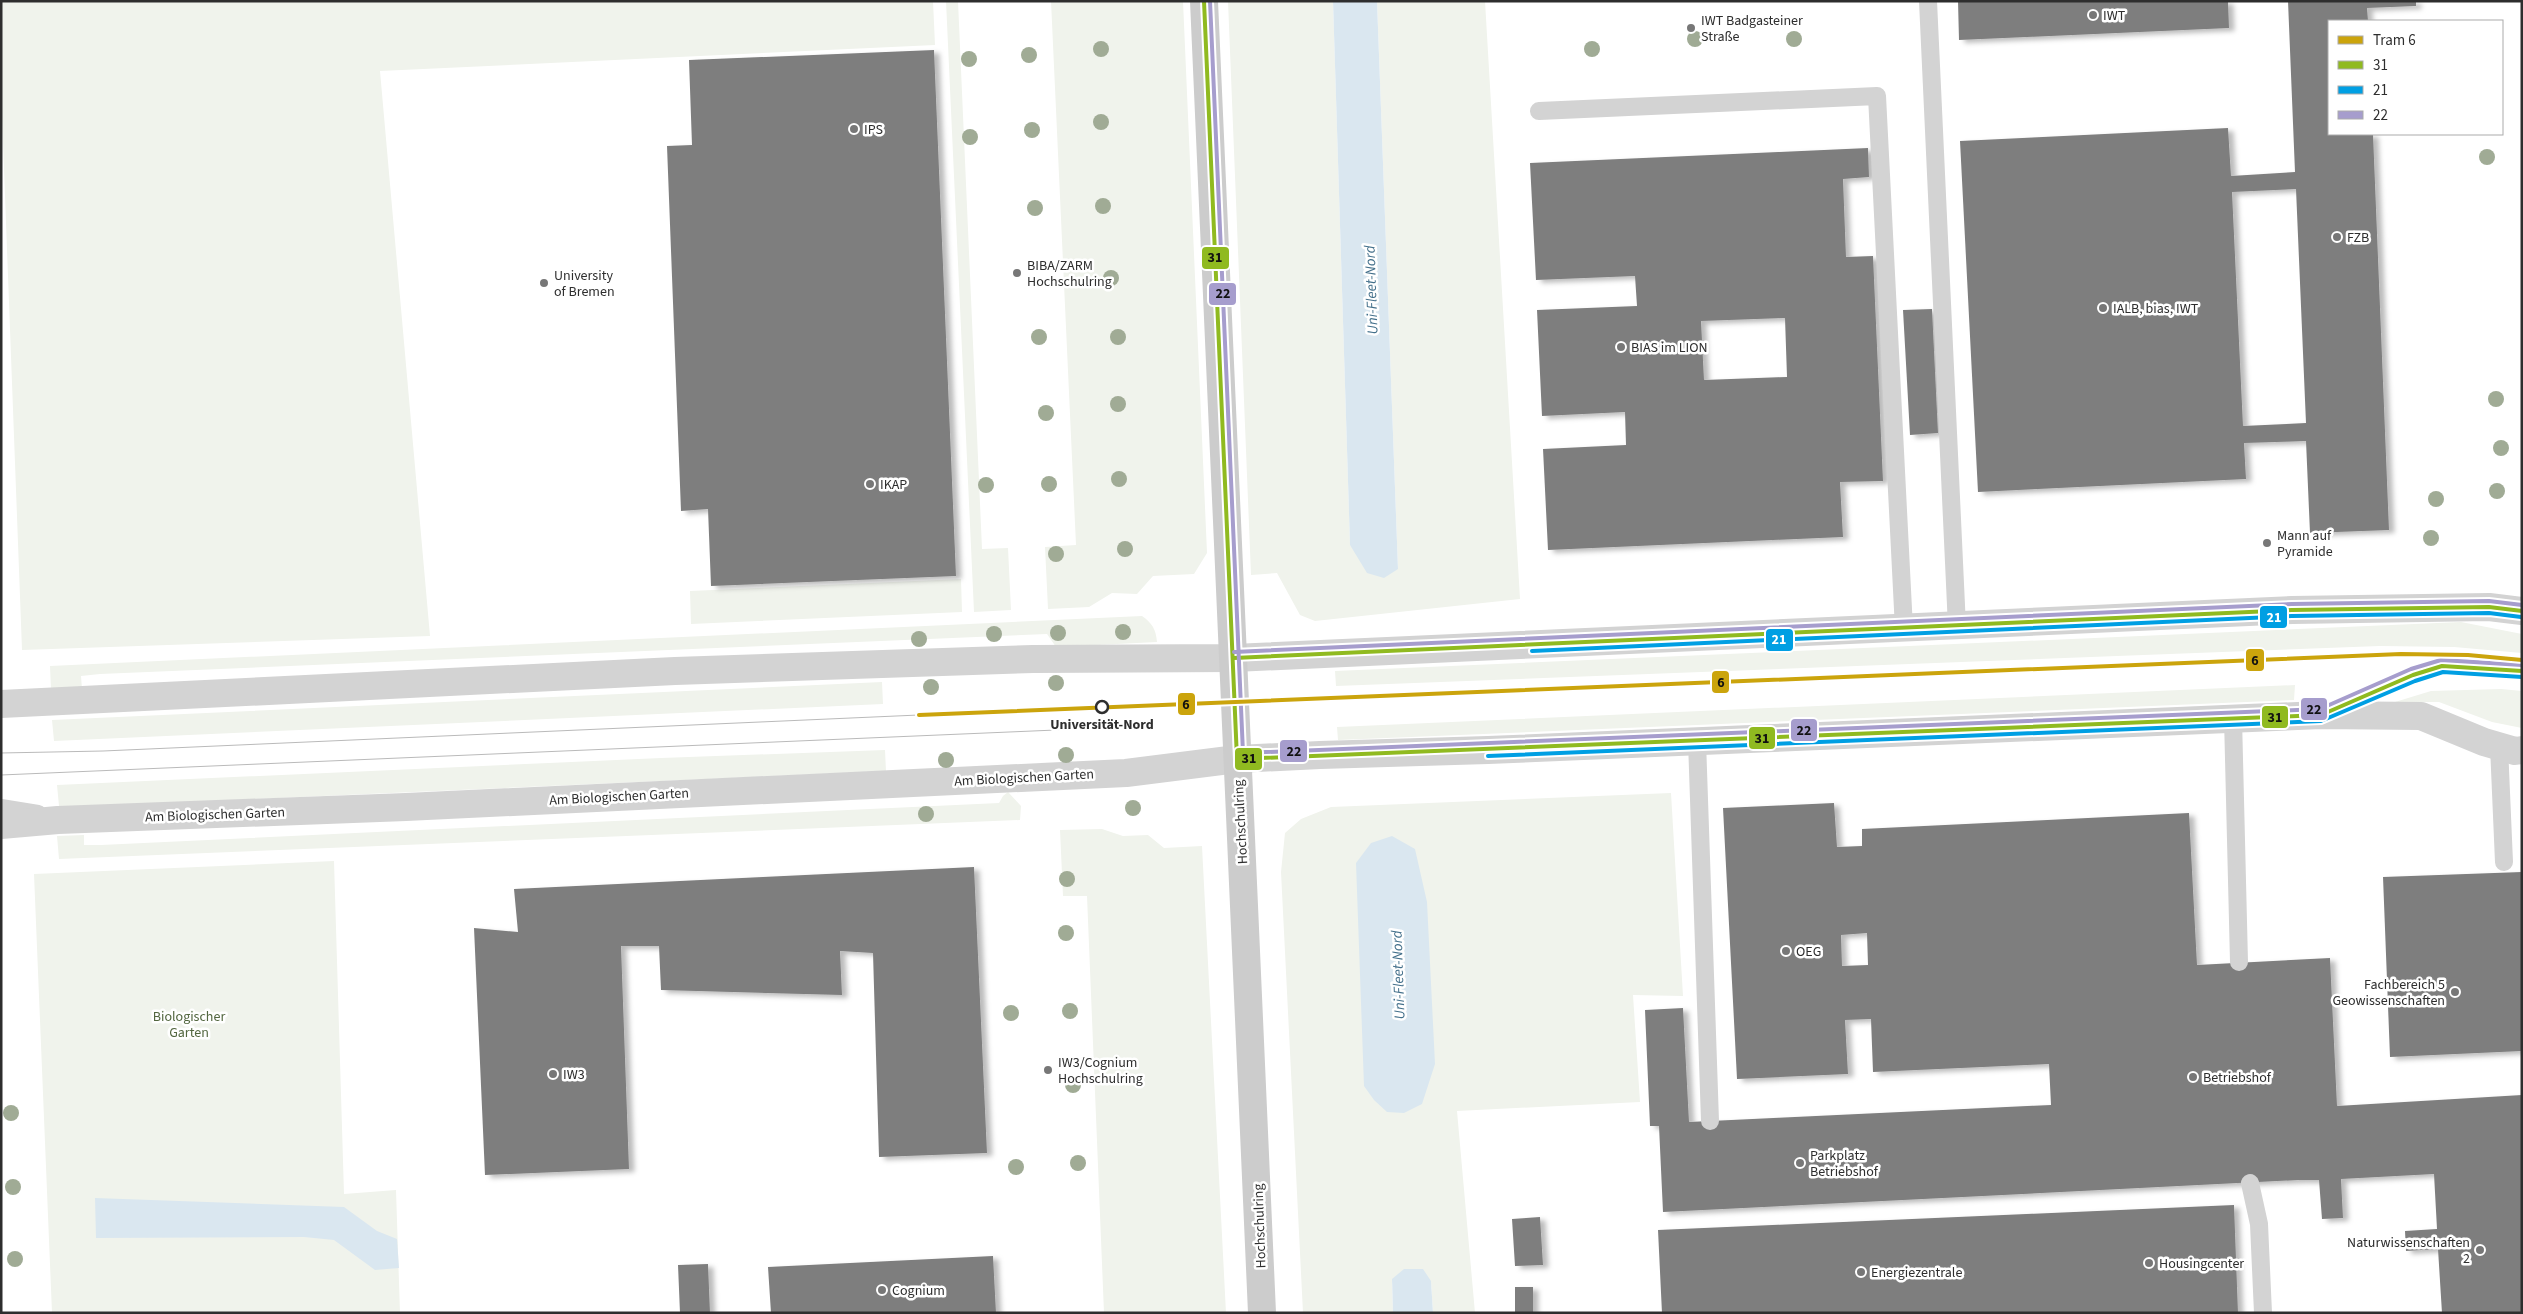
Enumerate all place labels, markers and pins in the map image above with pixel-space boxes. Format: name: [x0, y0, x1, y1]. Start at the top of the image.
place label: IWT: [2103, 6, 2126, 26]
marker: IWT: [2087, 9, 2099, 21]
place label: IWT Badgasteiner Straße: [1701, 11, 1803, 47]
marker: IWT Badgasteiner Straße: [1685, 22, 1697, 34]
place label: IPS: [864, 120, 883, 140]
marker: IPS: [848, 123, 860, 135]
place label: FZB: [2347, 228, 2369, 248]
marker: FZB: [2331, 231, 2343, 243]
place label: BIBA/ZARM Hochschulring: [1027, 256, 1112, 292]
place label: University of Bremen: [554, 266, 615, 302]
marker: BIBA/ZARM Hochschulring: [1011, 267, 1023, 279]
marker: University of Bremen: [538, 277, 550, 289]
place label: IALB, bias, IWT: [2113, 299, 2199, 319]
marker: IALB, bias, IWT: [2097, 302, 2109, 314]
place label: BIAS im LION: [1631, 338, 1707, 358]
marker: BIAS im LION: [1615, 341, 1627, 353]
place label: IKAP: [880, 475, 907, 495]
marker: IKAP: [864, 478, 876, 490]
place label: Mann auf Pyramide: [2277, 526, 2333, 562]
marker: Mann auf Pyramide: [2261, 537, 2273, 549]
marker: Universität-Nord: [1095, 700, 1109, 714]
place label: Universität-Nord: [1050, 715, 1154, 735]
place label: OEG: [1796, 942, 1821, 962]
marker: OEG: [1780, 945, 1792, 957]
place label: Fachbereich 5 Geowissenschaften: [2332, 975, 2445, 1011]
marker: Fachbereich 5 Geowissenschaften: [2449, 986, 2461, 998]
place label: IW3/Cognium Hochschulring: [1058, 1053, 1143, 1089]
marker: IW3/Cognium Hochschulring: [1042, 1064, 1054, 1076]
place label: IW3: [563, 1065, 585, 1085]
marker: IW3: [547, 1068, 559, 1080]
place label: Betriebshof: [2203, 1068, 2272, 1088]
marker: Betriebshof: [2187, 1071, 2199, 1083]
place label: Parkplatz Betriebshof: [1810, 1146, 1879, 1182]
marker: Parkplatz Betriebshof: [1794, 1157, 1806, 1169]
place label: Naturwissenschaften 2: [2347, 1233, 2470, 1269]
marker: Naturwissenschaften 2: [2474, 1244, 2486, 1256]
place label: Housingcenter: [2159, 1254, 2244, 1274]
marker: Housingcenter: [2143, 1257, 2155, 1269]
place label: Energiezentrale: [1871, 1263, 1962, 1283]
marker: Energiezentrale: [1855, 1266, 1867, 1278]
place label: Cognium: [892, 1281, 945, 1301]
marker: Cognium: [876, 1284, 888, 1296]

